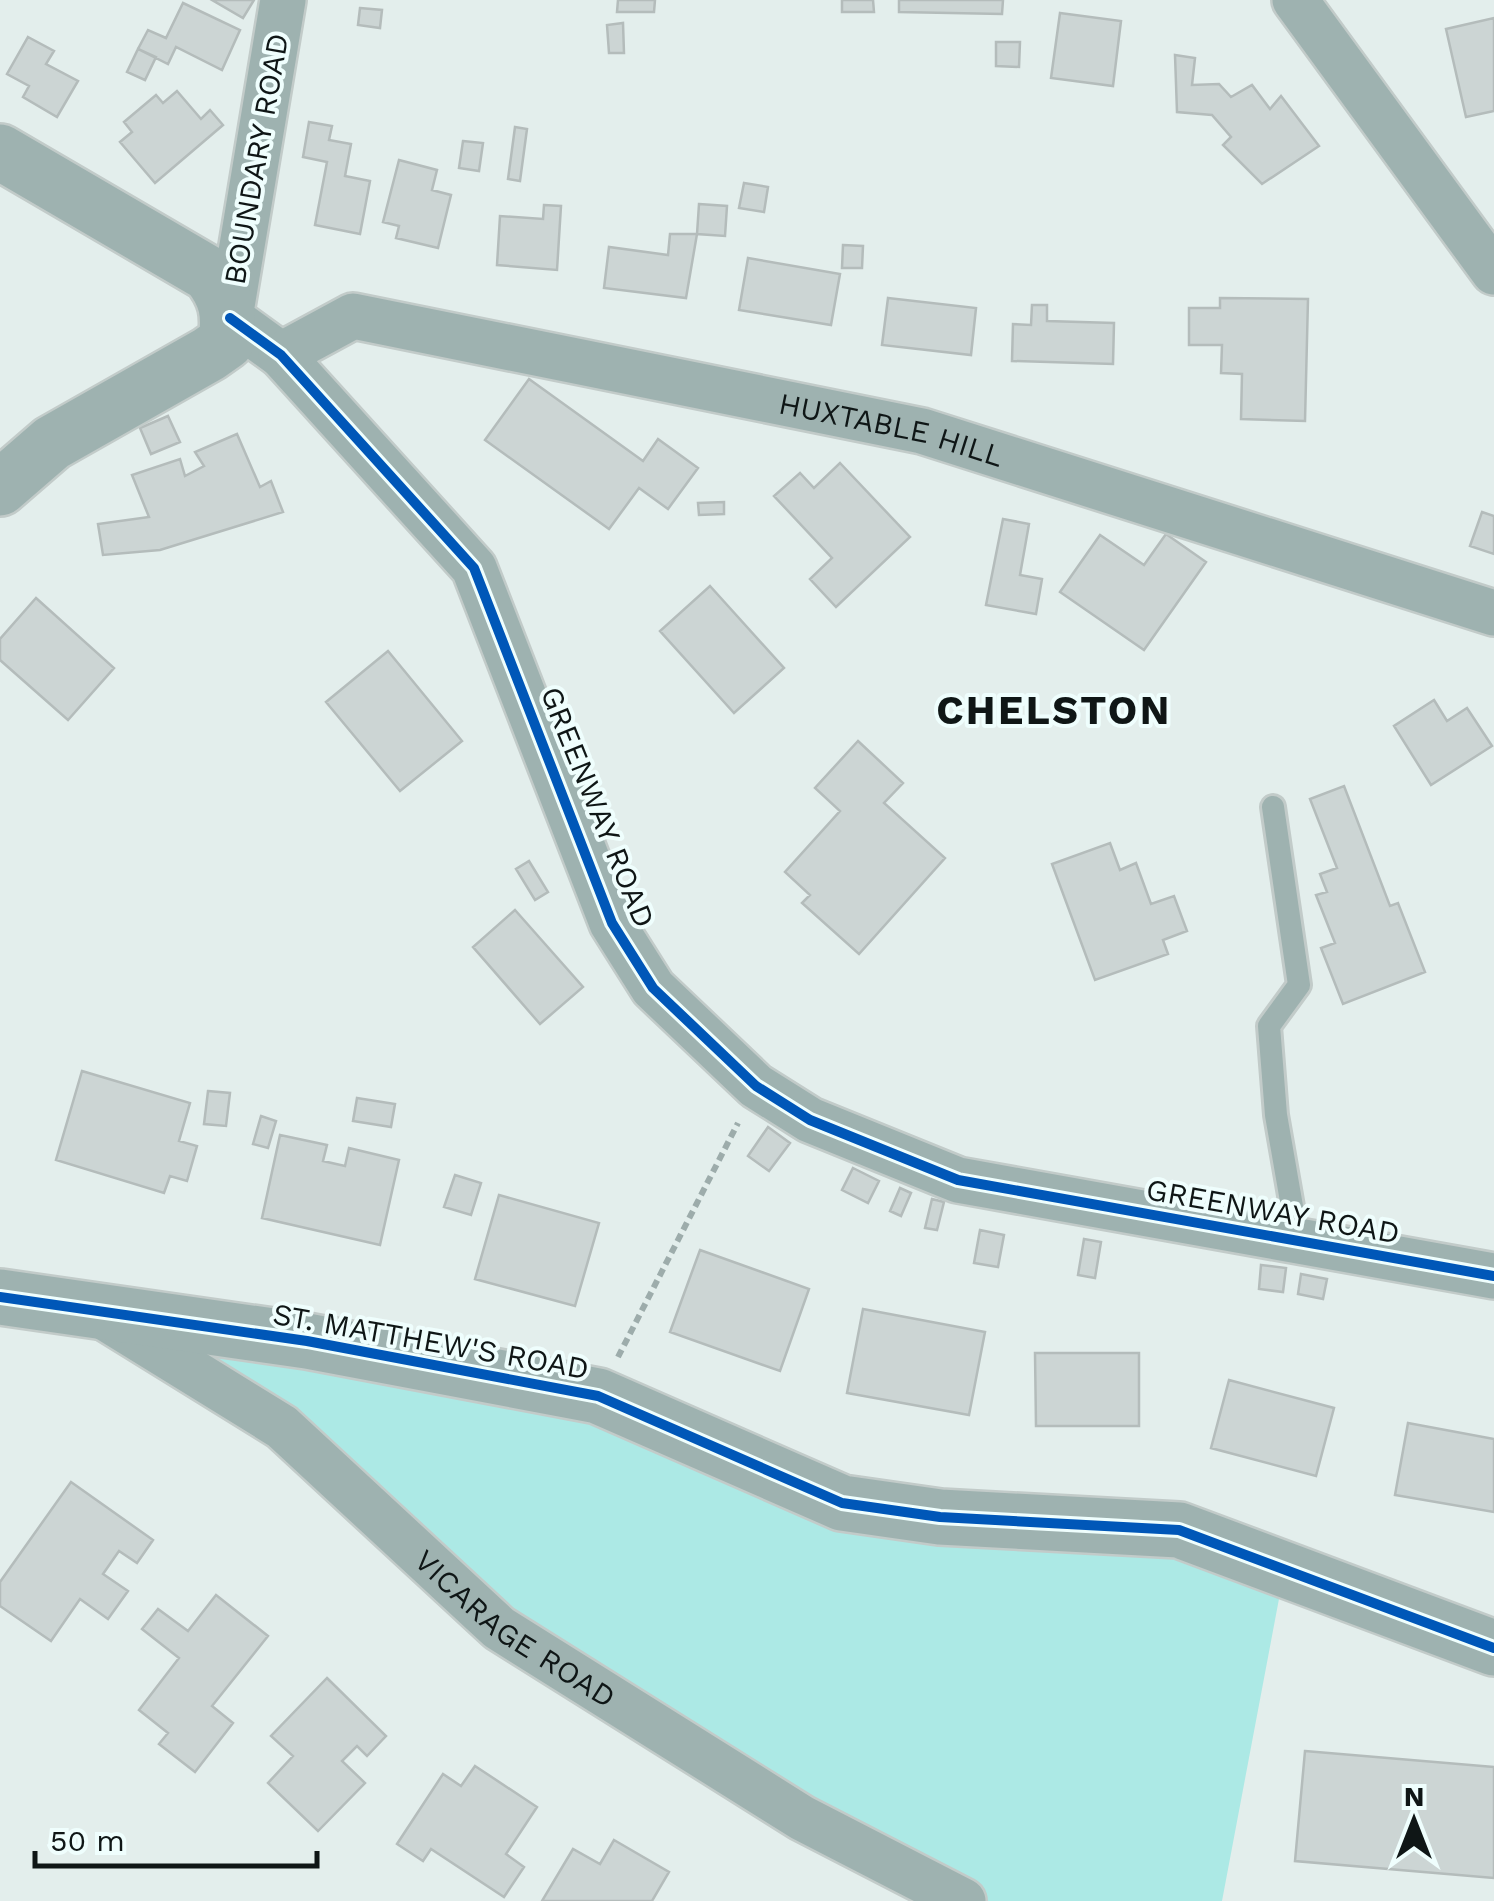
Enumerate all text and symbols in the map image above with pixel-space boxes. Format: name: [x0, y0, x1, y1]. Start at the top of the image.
street label: BOUNDARY ROAD: [217, 31, 295, 287]
street label: HUXTABLE HILL: [776, 385, 1008, 473]
street label: GREENWAY ROAD: [534, 682, 662, 932]
district label: CHELSTON: [936, 687, 1172, 734]
street label: GREENWAY ROAD: [1144, 1171, 1402, 1251]
street label: ST. MATTHEW'S ROAD: [270, 1296, 592, 1386]
street label: VICARAGE ROAD: [408, 1542, 622, 1714]
north arrow: [1364, 1771, 1464, 1871]
text: N: [1404, 1780, 1424, 1813]
scale bar: [35, 1806, 318, 1868]
text: 50 m: [50, 1823, 125, 1858]

